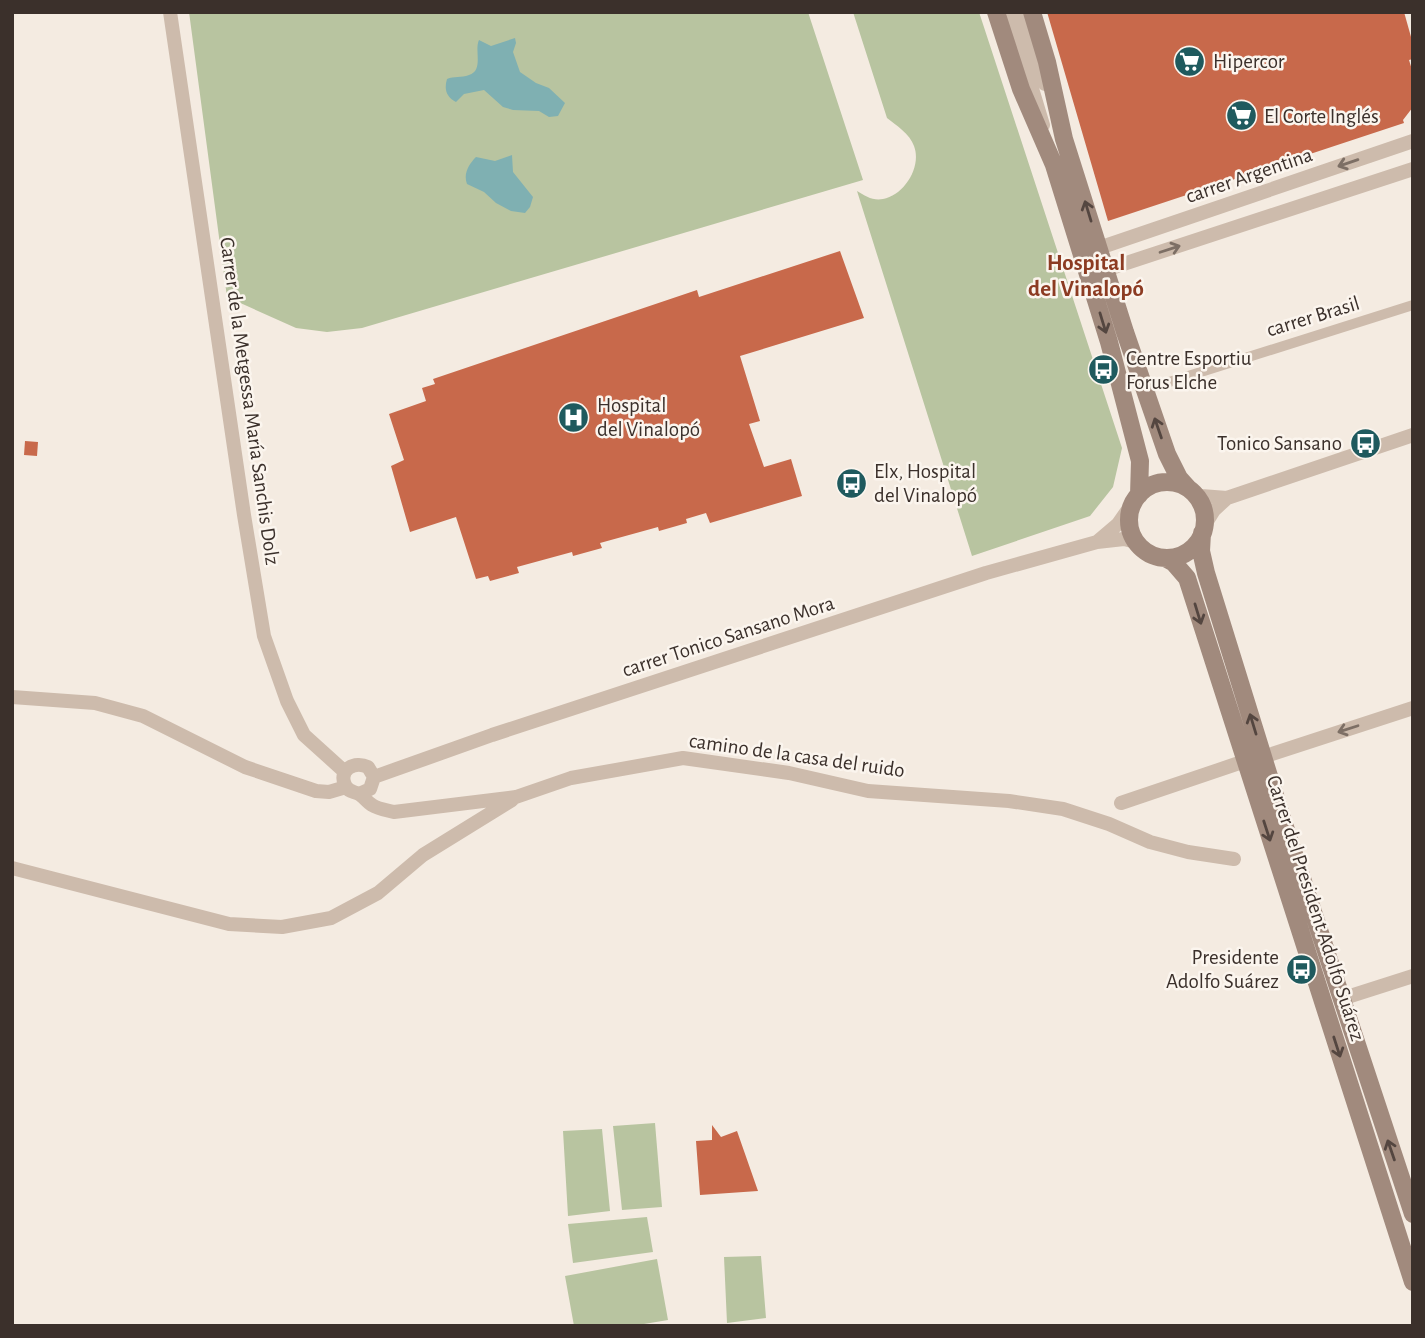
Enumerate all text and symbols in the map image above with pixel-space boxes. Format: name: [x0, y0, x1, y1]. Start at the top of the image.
supermarket icon: Hipercor: [1173, 44, 1207, 78]
place label: Hipercor: [1213, 51, 1285, 72]
supermarket icon: El Corte Inglés: [1224, 99, 1258, 133]
place label: El Corte Inglés: [1264, 106, 1379, 127]
street label: carrer Argentina: [1183, 144, 1316, 207]
one-way arrow: [1338, 158, 1360, 170]
one-way arrow: [1080, 201, 1093, 223]
street label: Carrer de la Metgessa María Sanchis Dolz: [216, 236, 283, 566]
one-way arrow: [1159, 242, 1181, 254]
district label: Hospital del Vinalopó: [1028, 252, 1144, 301]
street label: carrer Brasil: [1264, 292, 1362, 341]
one-way arrow: [1098, 312, 1111, 334]
place label: Centre Esportiu Forus Elche: [1126, 348, 1252, 393]
bus stop icon: Centre Esportiu Forus Elche: [1086, 353, 1120, 387]
place label: Hospital del Vinalopó: [597, 395, 700, 440]
hospital icon: Hospital del Vinalopó: [557, 400, 591, 434]
one-way arrow: [1150, 417, 1163, 439]
bus stop icon: Tonico Sansano: [1348, 426, 1382, 460]
place label: Tonico Sansano: [1217, 433, 1342, 454]
place label: Elx, Hospital del Vinalopó: [874, 461, 977, 506]
bus stop icon: Elx, Hospital del Vinalopó: [834, 466, 868, 500]
street label: carrer Tonico Sansano Mora: [619, 592, 837, 681]
one-way arrow: [1192, 603, 1205, 625]
one-way arrow: [1245, 713, 1258, 735]
one-way arrow: [1337, 724, 1359, 736]
street label: camino de la casa del ruido: [688, 730, 906, 781]
street label: Carrer del President Adolfo Suárez: [1263, 773, 1368, 1043]
one-way arrow: [1262, 819, 1275, 841]
place label: Presidente Adolfo Suárez: [1166, 947, 1279, 992]
bus stop icon: Presidente Adolfo Suárez: [1285, 952, 1319, 986]
one-way arrow: [1332, 1036, 1345, 1058]
one-way arrow: [1384, 1139, 1396, 1161]

